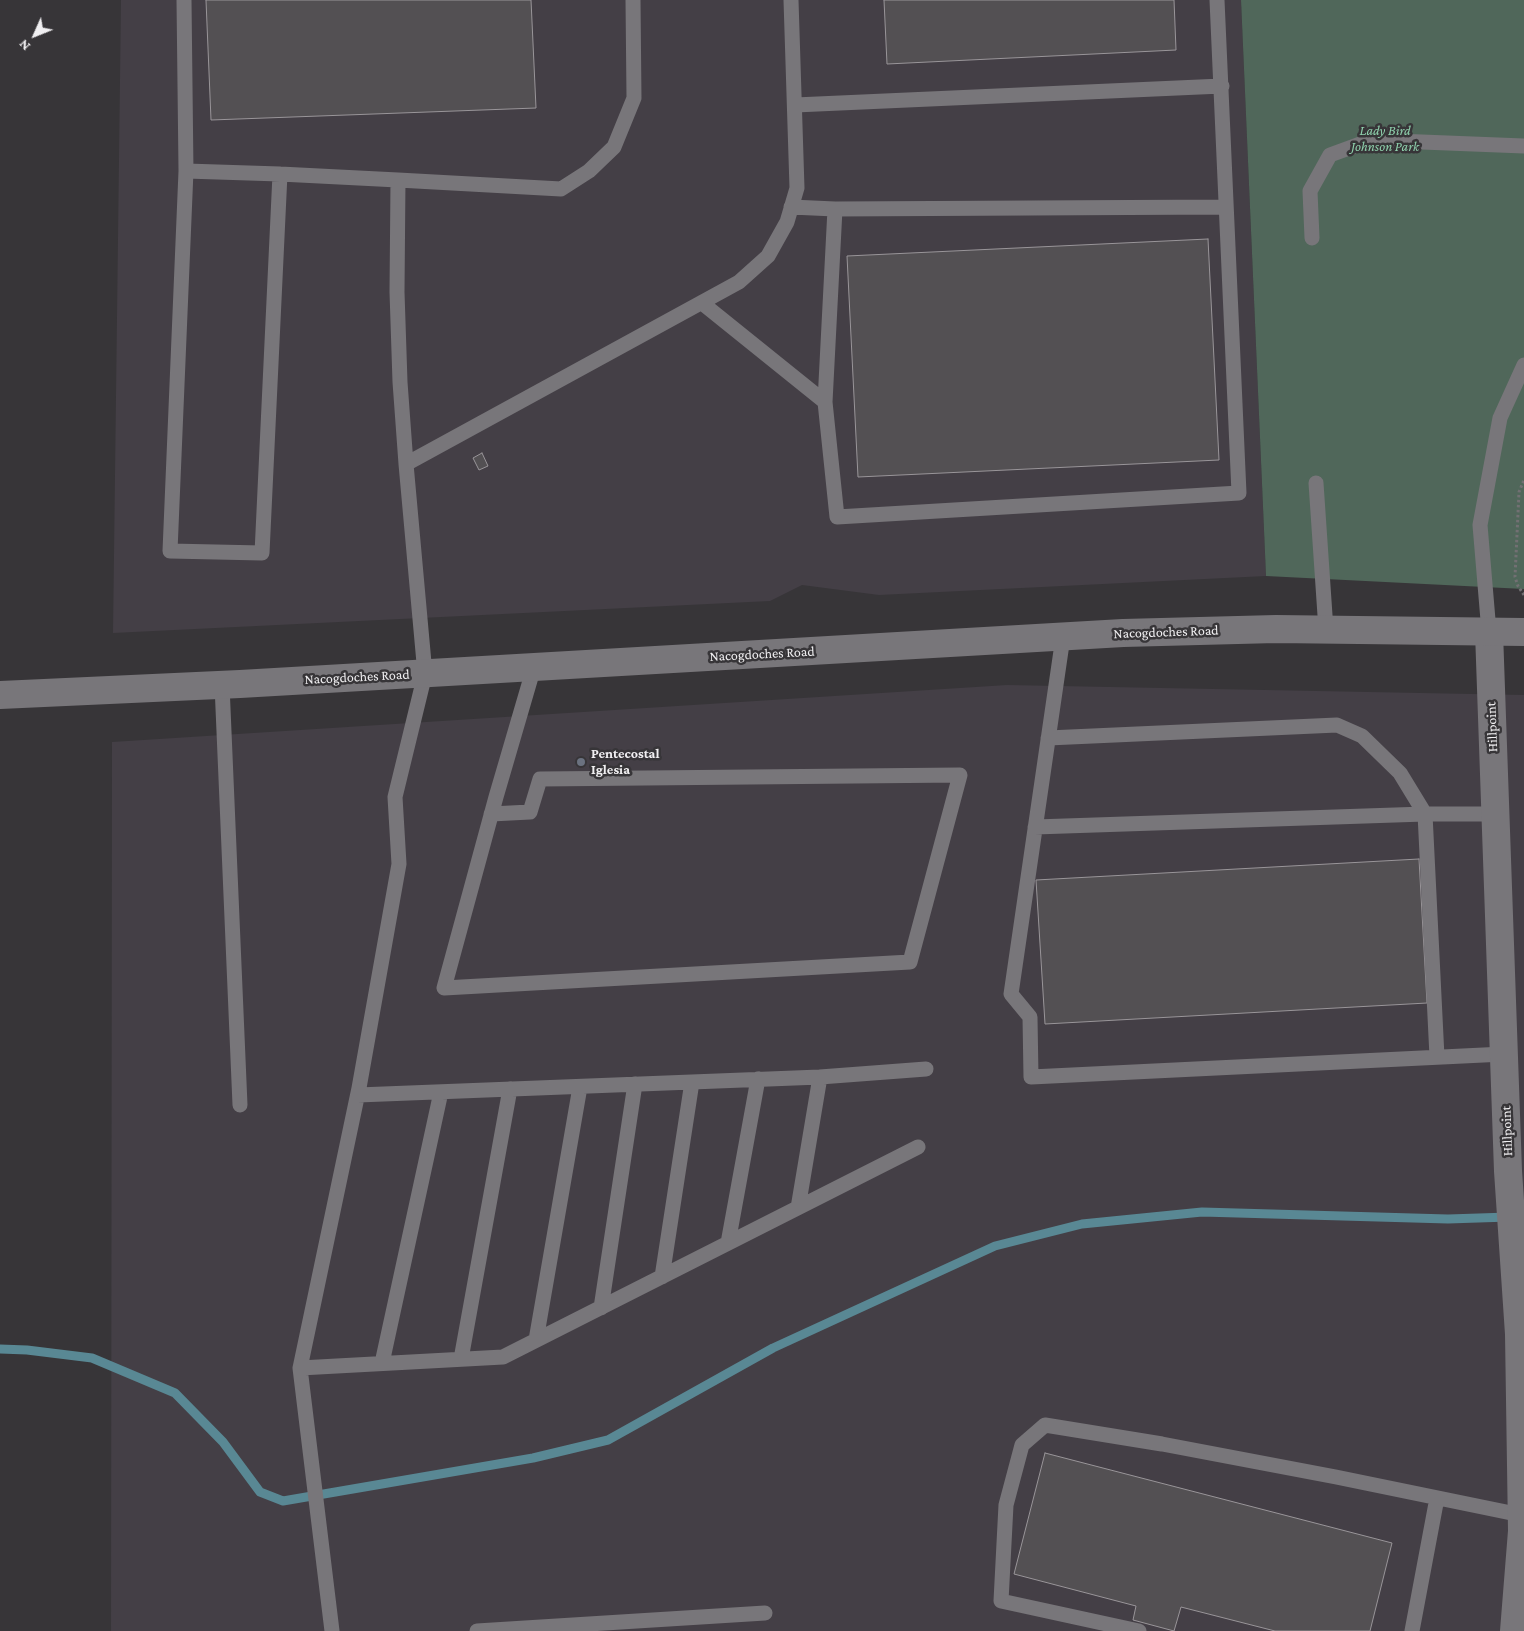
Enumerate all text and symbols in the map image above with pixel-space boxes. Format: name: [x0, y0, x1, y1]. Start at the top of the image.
north arrow: [10, 10, 60, 60]
text: N: [15, 36, 33, 54]
park label: Lady Bird Johnson Park: [1351, 123, 1419, 156]
street label: Nacogdoches Road: [1113, 622, 1219, 642]
street label: Nacogdoches Road: [709, 643, 815, 665]
street label: Nacogdoches Road: [304, 666, 410, 688]
street label: Hillpoint: [1483, 702, 1501, 752]
place label: Pentecostal Iglesia: [591, 746, 660, 779]
marker: Pentecostal Iglesia: [575, 756, 587, 768]
street label: Hillpoint: [1498, 1106, 1516, 1156]

